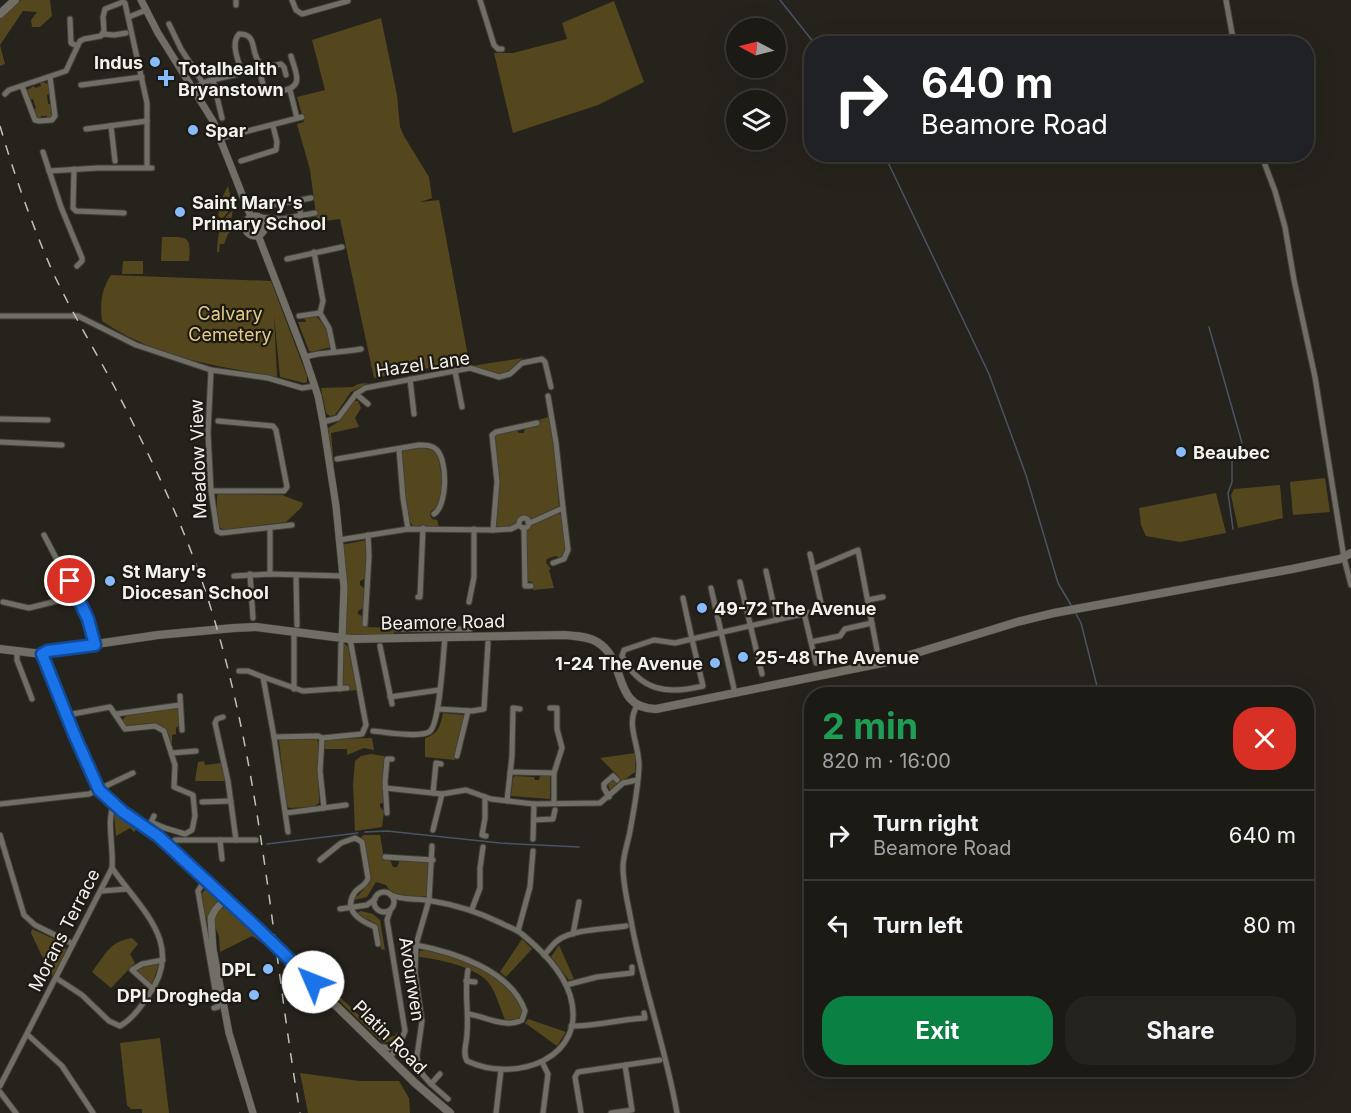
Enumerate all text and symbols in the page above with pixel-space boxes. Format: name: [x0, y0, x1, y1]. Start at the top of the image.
north arrow: [726, 18, 786, 78]
map controls: [726, 18, 786, 150]
place label: Indus: [94, 52, 143, 73]
marker: Indus: [148, 55, 162, 69]
text: 640 m: [921, 57, 1053, 108]
place label: Totalhealth Bryanstown: [178, 58, 284, 100]
icon: right: [822, 60, 900, 138]
marker: Totalhealth Bryanstown: [159, 71, 173, 85]
button: layers: [726, 90, 786, 150]
text: Beamore Road: [921, 108, 1108, 141]
place label: Spar: [205, 120, 246, 141]
marker: Spar: [186, 123, 200, 137]
place label: Saint Mary's Primary School: [192, 192, 326, 234]
marker: Saint Mary's Primary School: [173, 205, 187, 219]
park label: Calvary Cemetery: [188, 303, 272, 345]
street label: Hazel Lane: [375, 347, 471, 381]
street label: Meadow View: [185, 398, 211, 519]
place label: Beaubec: [1193, 442, 1270, 463]
marker: Beaubec: [1174, 445, 1188, 459]
pin: [44, 555, 95, 606]
place label: St Mary's Diocesan School: [122, 561, 269, 603]
icon: arrive: [53, 564, 86, 597]
marker: St Mary's Diocesan School: [103, 574, 117, 588]
place label: 49-72 The Avenue: [714, 598, 877, 619]
marker: 49-72 The Avenue: [695, 601, 709, 615]
street label: Beamore Road: [381, 610, 505, 634]
place label: 25-48 The Avenue: [755, 647, 919, 668]
marker: 25-48 The Avenue: [736, 650, 750, 664]
place label: 1-24 The Avenue: [555, 653, 703, 674]
marker: 1-24 The Avenue: [708, 656, 722, 670]
text: 2 min: [822, 704, 918, 748]
button: close: [1233, 707, 1296, 770]
text: 820 m · 16:00: [822, 749, 951, 773]
text: Turn right: [873, 810, 979, 836]
icon: right: [822, 819, 855, 852]
text: 640 m: [1229, 822, 1296, 848]
text: Beamore Road: [873, 836, 1011, 860]
street label: Morans Terrace: [24, 865, 104, 995]
icon: left: [822, 909, 855, 942]
text: Turn left: [873, 912, 963, 938]
text: 80 m: [1243, 912, 1296, 938]
street label: Avourwen: [395, 935, 429, 1023]
position arrow: [281, 950, 345, 1014]
place label: DPL: [221, 959, 256, 980]
marker: DPL: [261, 962, 275, 976]
place label: DPL Drogheda: [117, 985, 242, 1006]
marker: DPL Drogheda: [247, 988, 261, 1002]
street label: Platin Road: [349, 996, 431, 1078]
button: Exit: [822, 996, 1053, 1065]
button: Share: [1065, 996, 1296, 1065]

